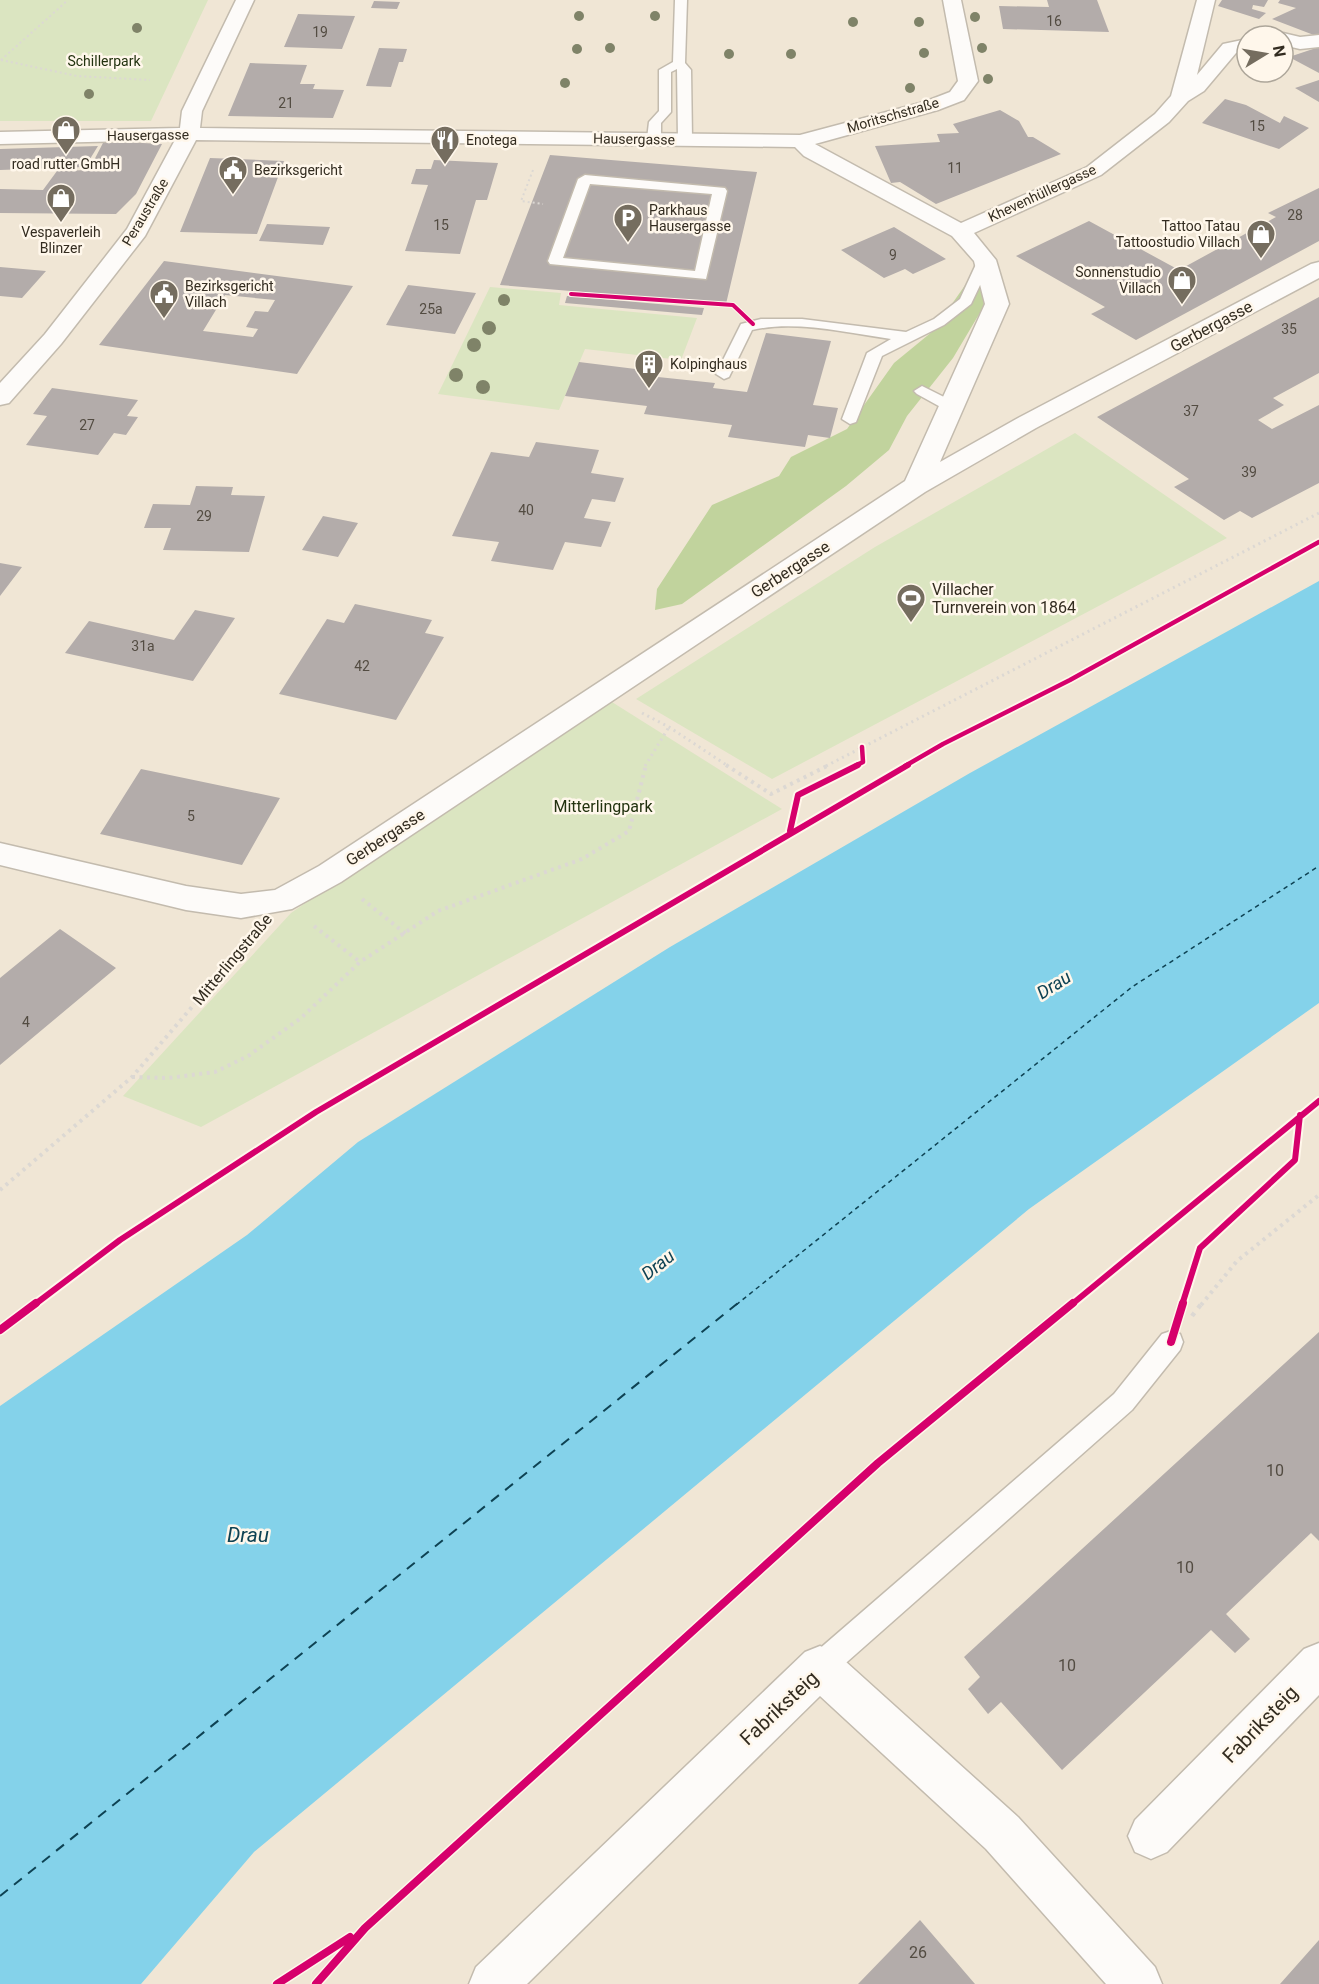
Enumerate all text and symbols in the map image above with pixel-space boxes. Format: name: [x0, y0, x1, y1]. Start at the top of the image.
house number: 16: [1046, 13, 1062, 29]
house number: 19: [312, 24, 328, 40]
north arrow: [1235, 24, 1295, 84]
text: N: [1269, 44, 1290, 59]
park label: Schillerpark: [67, 53, 141, 69]
street label: Moritschstraße: [845, 94, 941, 136]
house number: 21: [278, 95, 294, 111]
shop icon: road rutter GmbH: [50, 114, 82, 156]
house number: 15: [1249, 118, 1265, 134]
restaurant icon: Enotega: [429, 124, 461, 166]
street label: Hausergasse: [107, 126, 189, 144]
street label: Hausergasse: [593, 130, 675, 148]
place label: Enotega: [466, 132, 517, 148]
public building icon: Bezirksgericht: [217, 154, 249, 196]
place label: road rutter GmbH: [12, 156, 120, 172]
house number: 11: [947, 160, 963, 176]
street label: Khevenhüllergasse: [985, 161, 1099, 225]
place label: Bezirksgericht: [254, 162, 343, 178]
street label: Peraustraße: [119, 175, 171, 249]
shop icon: Vespaverleih Blinzer: [45, 182, 77, 224]
parking icon: Parkhaus Hausergasse: [612, 202, 644, 244]
place label: Parkhaus Hausergasse: [649, 202, 731, 234]
house number: 28: [1287, 207, 1303, 223]
house number: 15: [433, 217, 449, 233]
place label: Tattoo Tatau Tattoostudio Villach: [1116, 218, 1240, 250]
shop icon: Tattoo Tatau Tattoostudio Villach: [1245, 218, 1277, 260]
place label: Vespaverleih Blinzer: [21, 224, 101, 256]
house number: 9: [889, 247, 897, 263]
place label: Sonnenstudio Villach: [1075, 264, 1161, 296]
shop icon: Sonnenstudio Villach: [1166, 264, 1198, 306]
public building icon: Bezirksgericht Villach: [148, 278, 180, 320]
place label: Bezirksgericht Villach: [185, 278, 274, 310]
street label: Gerbergasse: [1167, 297, 1256, 356]
house number: 25a: [419, 301, 443, 317]
house number: 35: [1281, 321, 1297, 337]
building icon: Kolpinghaus: [633, 348, 665, 390]
place label: Kolpinghaus: [670, 356, 747, 372]
house number: 37: [1183, 403, 1199, 419]
house number: 27: [79, 417, 95, 433]
house number: 39: [1241, 464, 1257, 480]
house number: 40: [518, 502, 534, 518]
house number: 29: [196, 508, 212, 524]
street label: Gerbergasse: [747, 537, 833, 602]
place label: Villacher Turnverein von 1864: [932, 580, 1076, 617]
sports icon: Villacher Turnverein von 1864: [895, 582, 927, 624]
house number: 31a: [131, 638, 155, 654]
house number: 42: [354, 658, 370, 674]
park label: Mitterlingpark: [553, 797, 653, 816]
street label: Gerbergasse: [342, 805, 428, 870]
house number: 5: [187, 808, 195, 824]
street label: Mitterlingstraße: [189, 910, 276, 1009]
water label: Drau: [1033, 966, 1075, 1003]
house number: 4: [22, 1014, 30, 1030]
water label: Drau: [637, 1245, 679, 1284]
house number: 10: [1266, 1461, 1284, 1480]
water label: Drau: [227, 1523, 269, 1547]
house number: 10: [1176, 1558, 1194, 1577]
house number: 10: [1058, 1656, 1076, 1675]
street label: Fabriksteig: [735, 1666, 823, 1750]
street label: Fabriksteig: [1217, 1680, 1303, 1768]
house number: 26: [909, 1943, 927, 1962]

